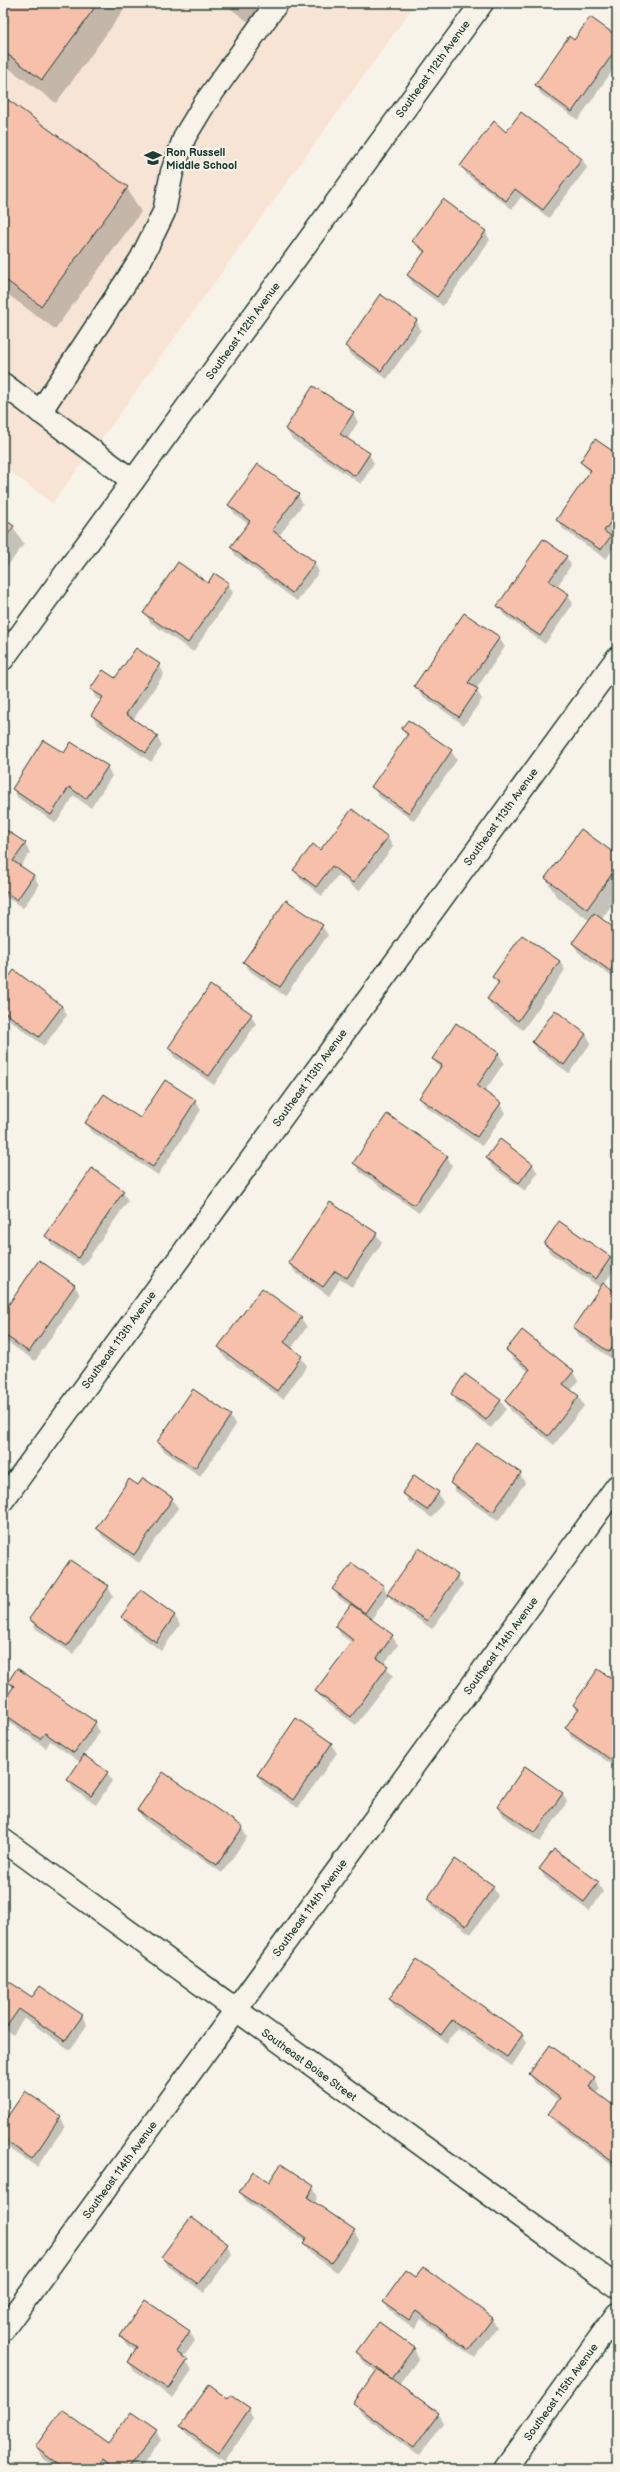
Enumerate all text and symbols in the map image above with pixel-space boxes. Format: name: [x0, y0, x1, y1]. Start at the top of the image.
street label: Southeast 112th Avenue: [393, 17, 473, 120]
place label: Ron Russell Middle School: [166, 146, 237, 172]
school or university icon: Ron Russell Middle School: [143, 148, 163, 168]
street label: Southeast 112th Avenue: [203, 279, 283, 382]
street label: Southeast 113th Avenue: [461, 765, 541, 868]
street label: Southeast 113th Avenue: [270, 1026, 350, 1129]
street label: Southeast 113th Avenue: [79, 1288, 159, 1391]
street label: Southeast 114th Avenue: [461, 1594, 541, 1697]
street label: Southeast 114th Avenue: [270, 1856, 350, 1959]
street label: Southeast Boise Street: [259, 2026, 360, 2104]
street label: Southeast 114th Avenue: [80, 2118, 160, 2221]
street label: Southeast 115th Avenue: [521, 2340, 601, 2443]

